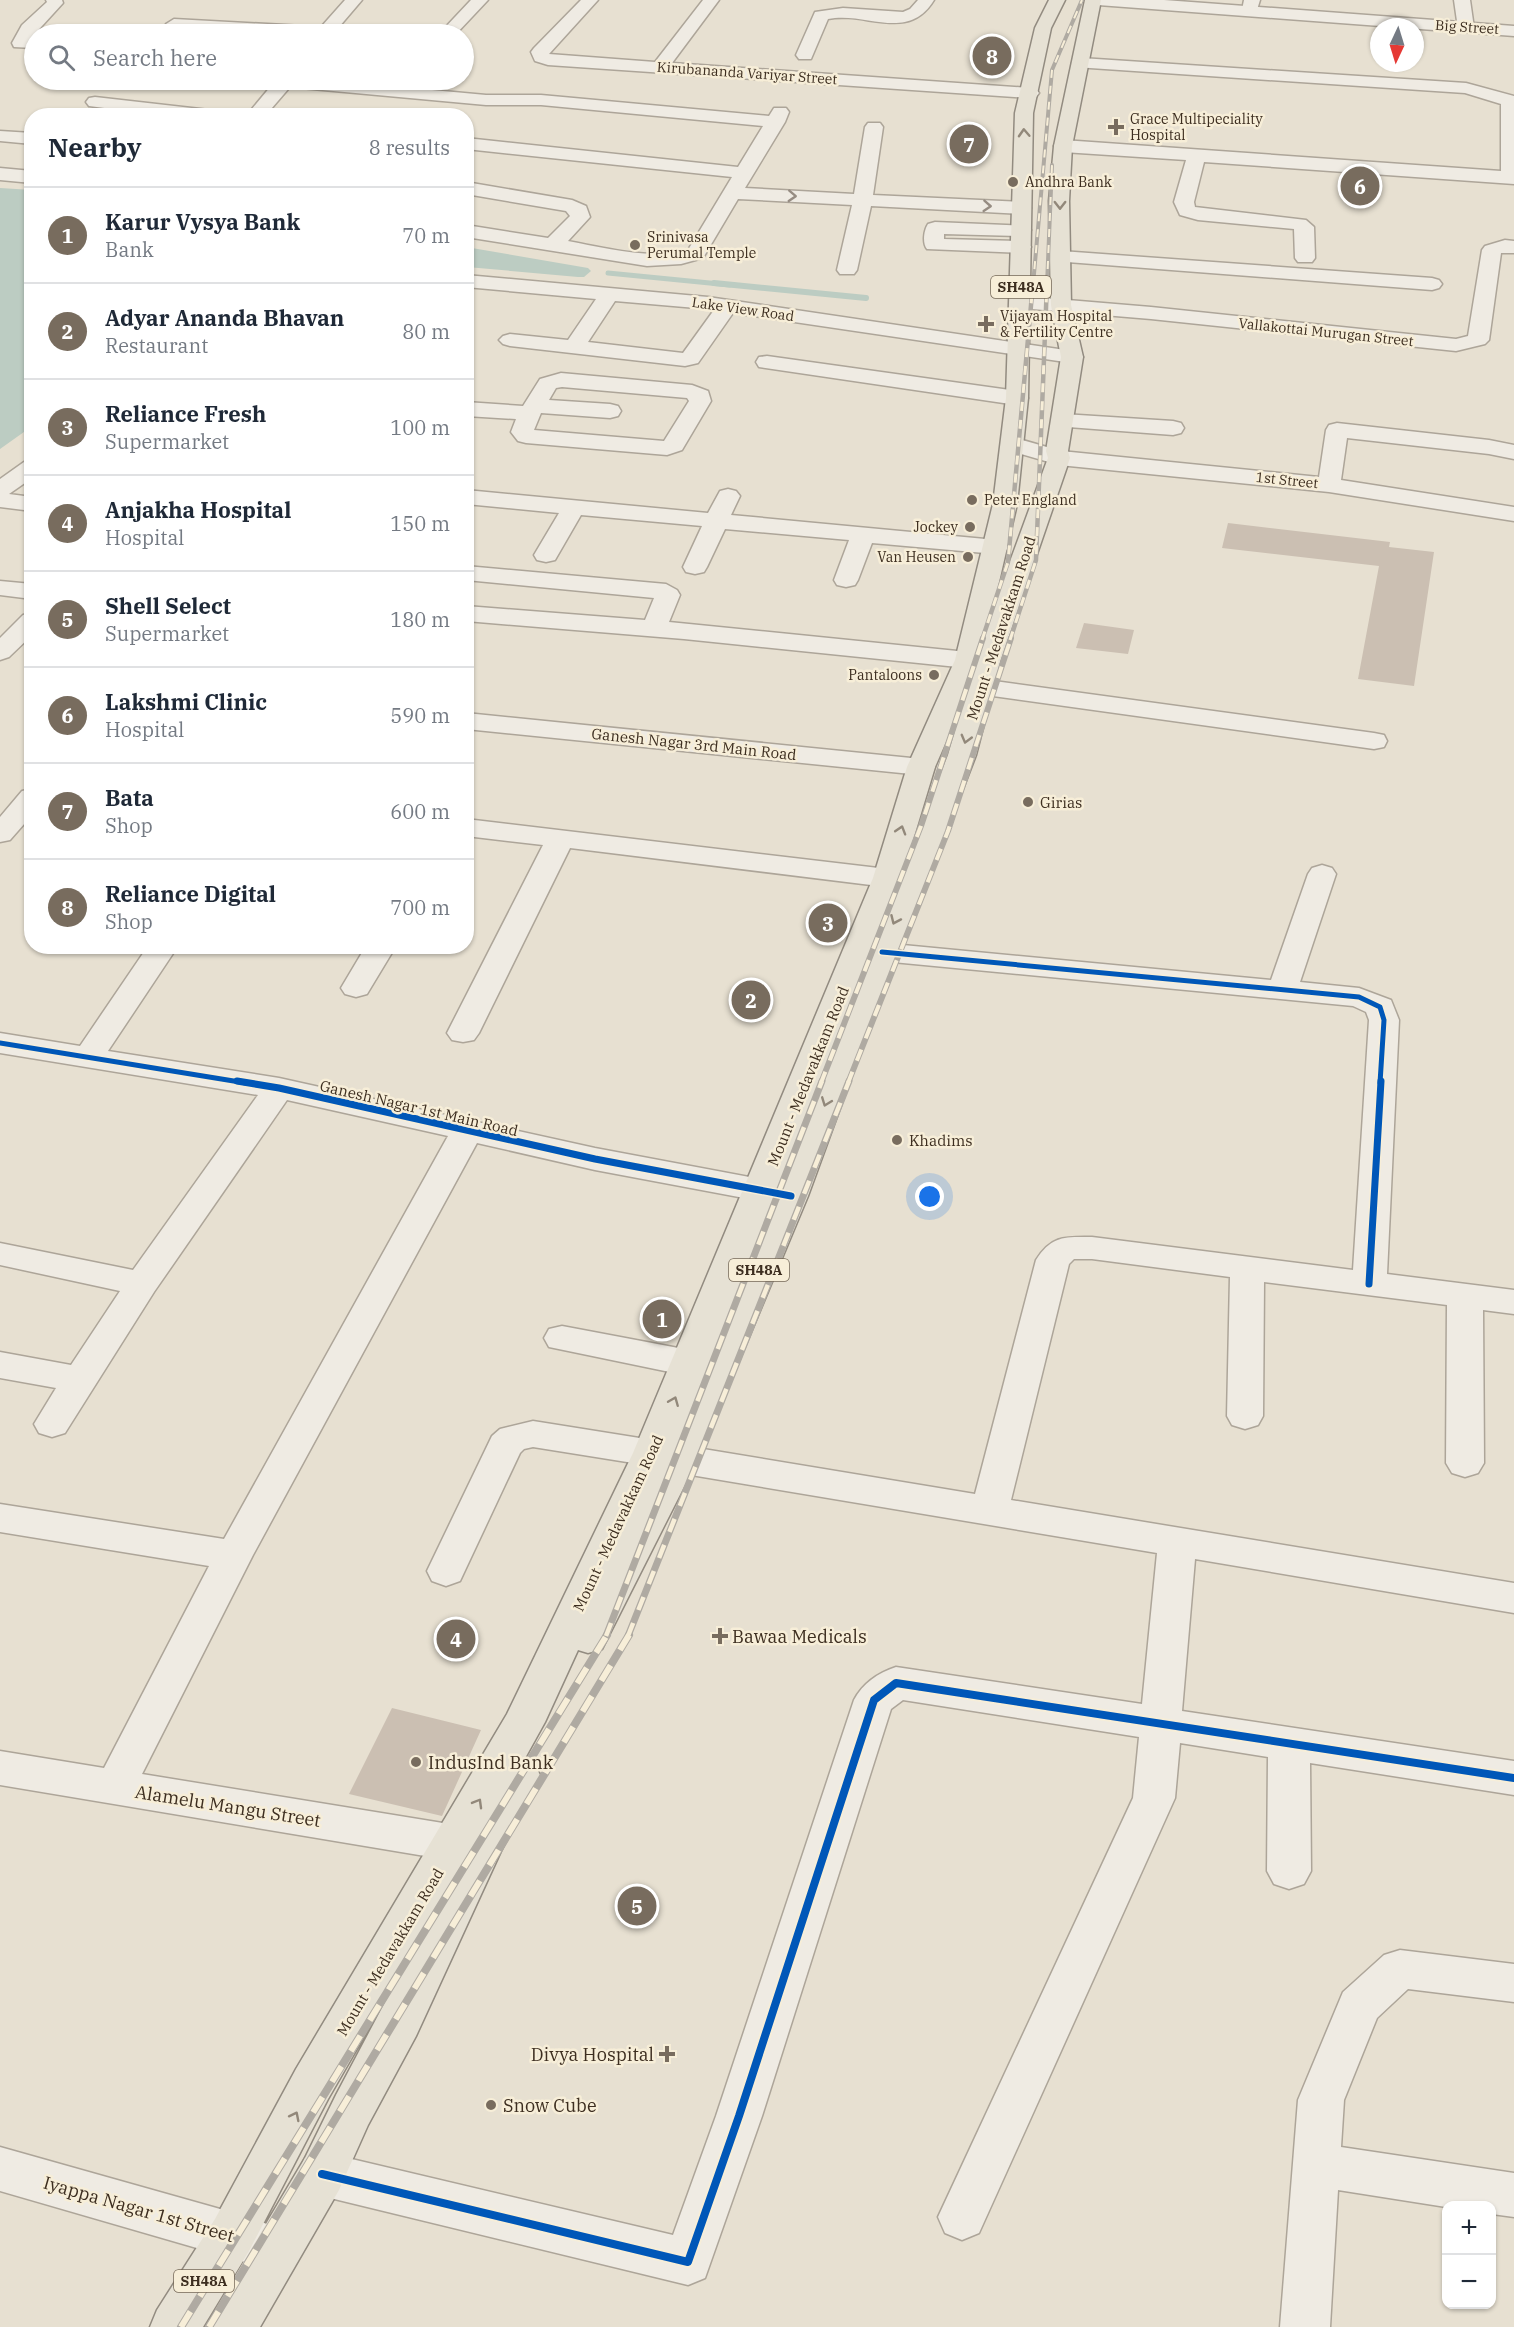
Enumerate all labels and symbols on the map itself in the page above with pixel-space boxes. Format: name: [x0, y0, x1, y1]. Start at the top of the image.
street label: Big Street: [1434, 16, 1500, 38]
north arrow: [1370, 18, 1424, 72]
pin: 8: [972, 34, 1012, 78]
street label: Kirubananda Variyar Street: [656, 58, 838, 88]
place label: Grace Multipeciality Hospital: [1130, 110, 1263, 144]
marker: Grace Multipeciality Hospital: [1107, 118, 1125, 136]
pin: 7: [950, 122, 988, 166]
one-way arrow: [1018, 129, 1030, 138]
pin: 6: [1340, 164, 1380, 208]
place label: Andhra Bank: [1025, 173, 1113, 191]
marker: Andhra Bank: [1006, 175, 1020, 189]
one-way arrow: [788, 190, 797, 203]
one-way arrow: [983, 199, 992, 212]
one-way arrow: [1054, 200, 1066, 209]
place label: Srinivasa Perumal Temple: [647, 228, 756, 262]
marker: Srinivasa Perumal Temple: [628, 238, 642, 252]
road number: SH48A: [991, 276, 1051, 298]
street label: Lake View Road: [691, 293, 796, 325]
place label: Vijayam Hospital & Fertility Centre: [1000, 307, 1113, 341]
street label: Vallakottai Murugan Street: [1238, 314, 1414, 350]
marker: Vijayam Hospital & Fertility Centre: [977, 315, 995, 333]
street label: 1st Street: [1255, 468, 1319, 492]
place label: Peter England: [984, 491, 1077, 509]
marker: Peter England: [965, 493, 979, 507]
place label: Jockey: [914, 518, 959, 536]
marker: Jockey: [963, 520, 977, 534]
street label: Mount - Medavakkam Road: [962, 534, 1040, 722]
place label: Van Heusen: [877, 548, 956, 566]
marker: Van Heusen: [961, 550, 975, 564]
place label: Pantaloons: [848, 666, 922, 684]
marker: Pantaloons: [927, 668, 941, 682]
street label: Ganesh Nagar 3rd Main Road: [590, 724, 798, 764]
one-way arrow: [961, 734, 974, 744]
place label: Girias: [1040, 793, 1082, 812]
marker: Girias: [1021, 795, 1035, 809]
one-way arrow: [894, 825, 907, 836]
pin: 3: [808, 900, 848, 946]
one-way arrow: [890, 914, 902, 925]
pin: 2: [732, 978, 771, 1022]
street label: Mount - Medavakkam Road: [763, 983, 853, 1169]
street label: Ganesh Nagar 1st Main Road: [318, 1076, 520, 1140]
one-way arrow: [820, 1096, 833, 1107]
place label: Khadims: [909, 1131, 973, 1150]
marker: Khadims: [890, 1133, 904, 1147]
your location: [915, 1182, 944, 1211]
road number: SH48A: [729, 1259, 789, 1281]
pin: 1: [642, 1296, 682, 1342]
one-way arrow: [667, 1396, 679, 1407]
street label: Mount - Medavakkam Road: [569, 1432, 667, 1614]
pin: 4: [436, 1616, 476, 1662]
place label: Bawaa Medicals: [732, 1625, 867, 1648]
marker: Bawaa Medicals: [713, 1629, 727, 1643]
place label: IndusInd Bank: [428, 1751, 554, 1774]
marker: IndusInd Bank: [409, 1755, 423, 1769]
street label: Alamelu Mangu Street: [134, 1780, 322, 1832]
one-way arrow: [471, 1799, 482, 1809]
street label: Mount - Medavakkam Road: [332, 1865, 448, 2039]
pin: 5: [618, 1884, 656, 1928]
place label: Divya Hospital: [531, 2043, 654, 2066]
marker: Divya Hospital: [658, 2045, 676, 2063]
place label: Snow Cube: [503, 2094, 597, 2117]
marker: Snow Cube: [484, 2098, 498, 2112]
one-way arrow: [288, 2112, 299, 2122]
street label: Iyappa Nagar 1st Street: [41, 2171, 237, 2247]
road number: SH48A: [174, 2270, 234, 2292]

